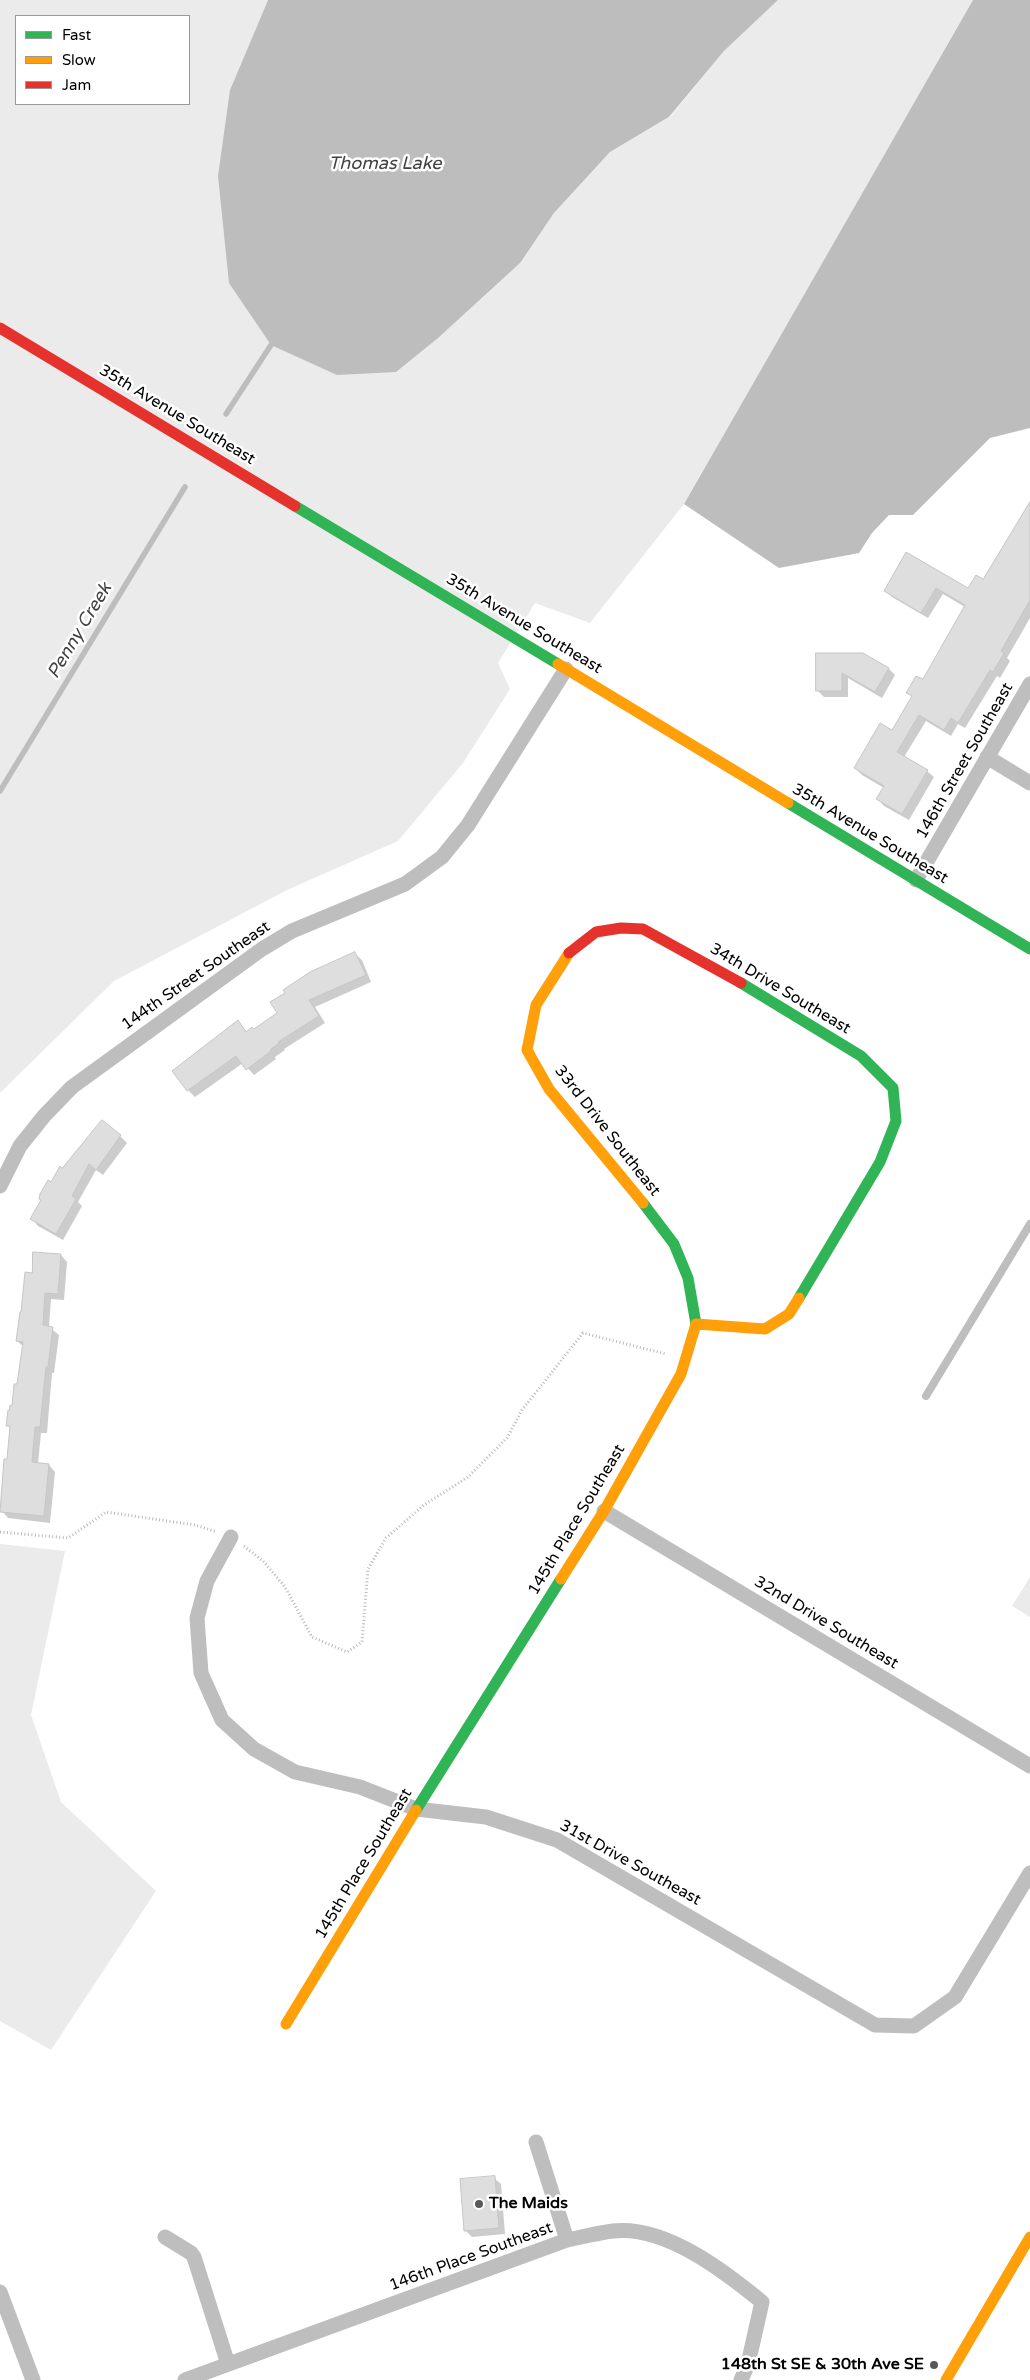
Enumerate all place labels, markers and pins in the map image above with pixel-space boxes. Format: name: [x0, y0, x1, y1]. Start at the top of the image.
place label: The Maids: [489, 2194, 568, 2214]
marker: The Maids: [473, 2198, 485, 2210]
place label: 148th St SE & 30th Ave SE: [721, 2355, 924, 2375]
marker: 148th St SE & 30th Ave SE: [928, 2359, 940, 2371]

